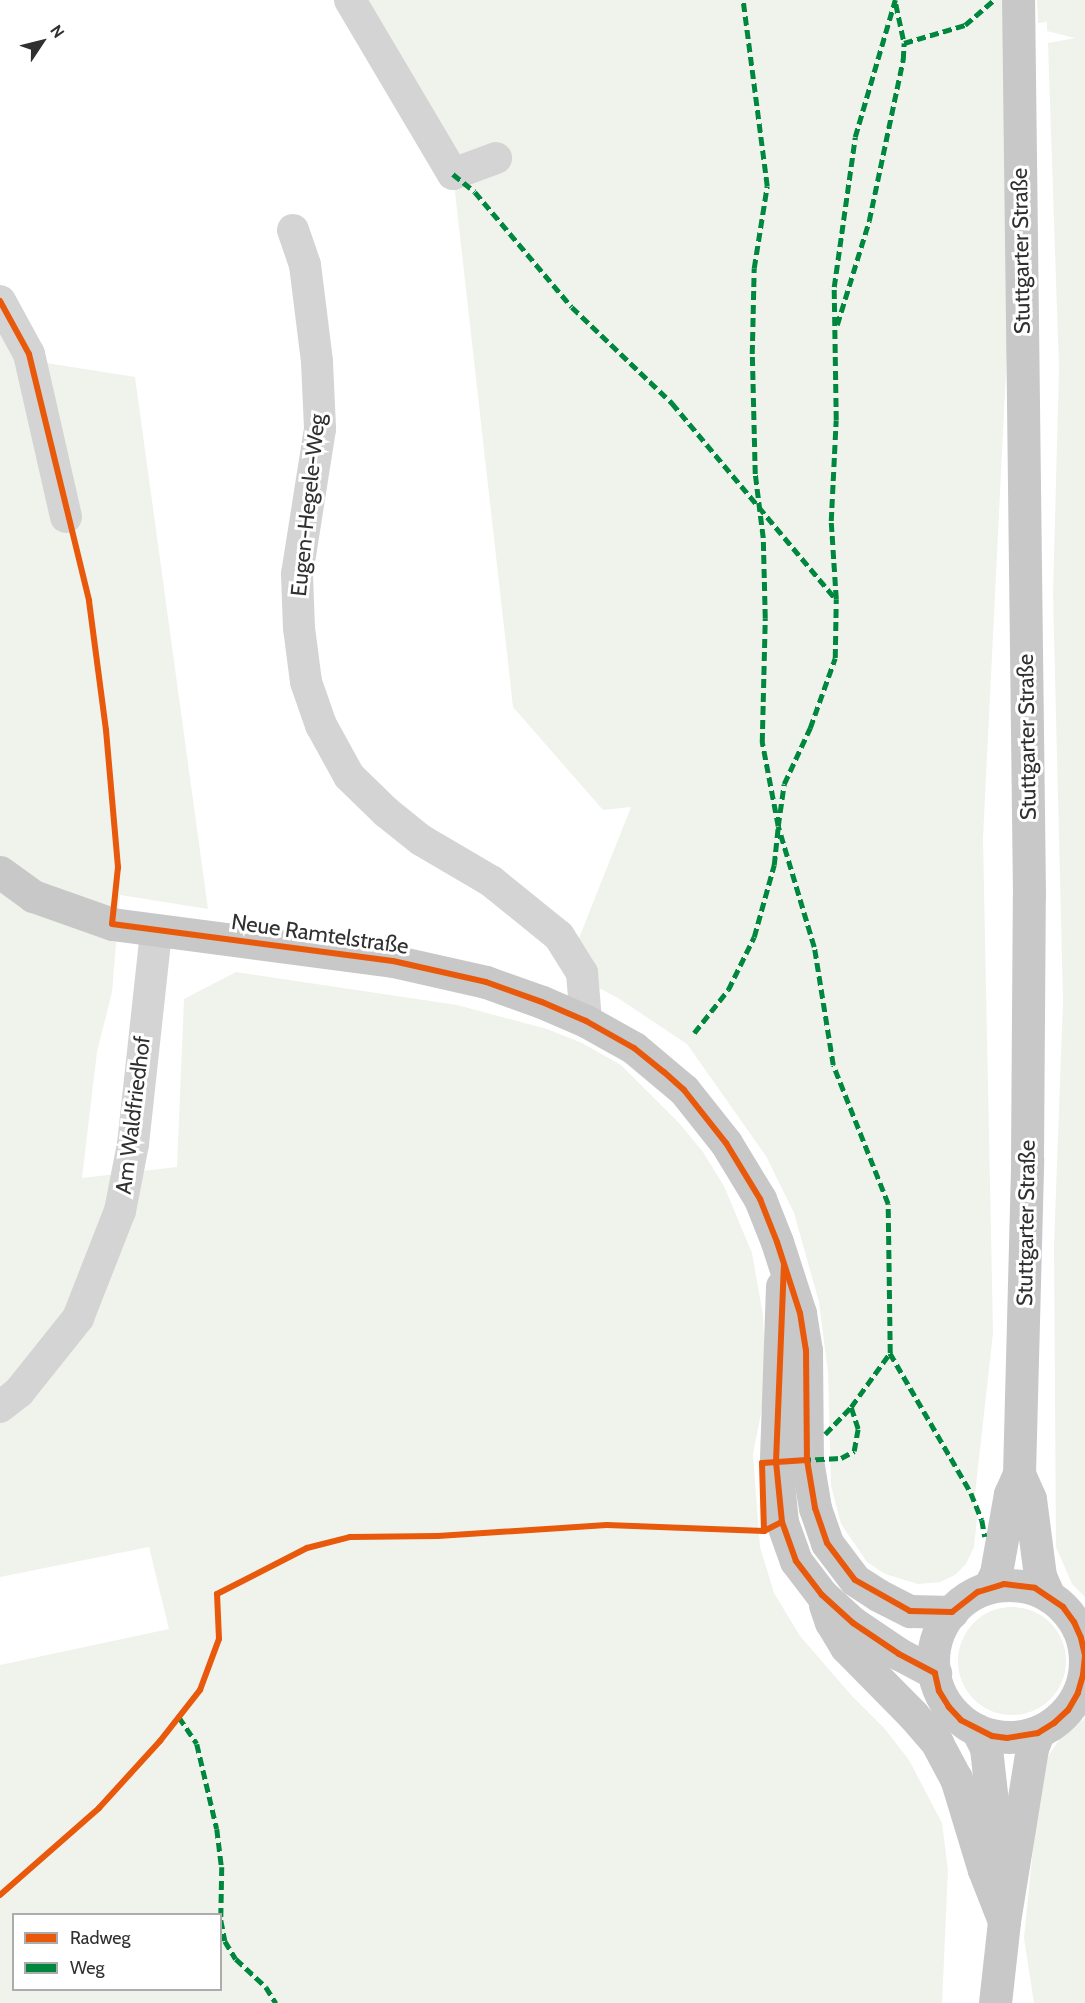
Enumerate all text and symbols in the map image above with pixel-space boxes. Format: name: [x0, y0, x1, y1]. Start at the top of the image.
north arrow: [12, 12, 72, 72]
text: N: [46, 21, 68, 41]
street label: Stuttgarter Straße: [1006, 168, 1036, 334]
street label: Eugen-Hegele-Weg: [285, 412, 331, 598]
street label: Stuttgarter Straße: [1012, 654, 1042, 820]
street label: Neue Ramtelstraße: [230, 909, 410, 959]
street label: Am Waldfriedhof: [110, 1034, 156, 1196]
street label: Stuttgarter Straße: [1011, 1140, 1041, 1306]
legend: [12, 1913, 222, 1991]
text: Radweg: [70, 1927, 131, 1949]
text: Weg: [70, 1957, 105, 1979]

